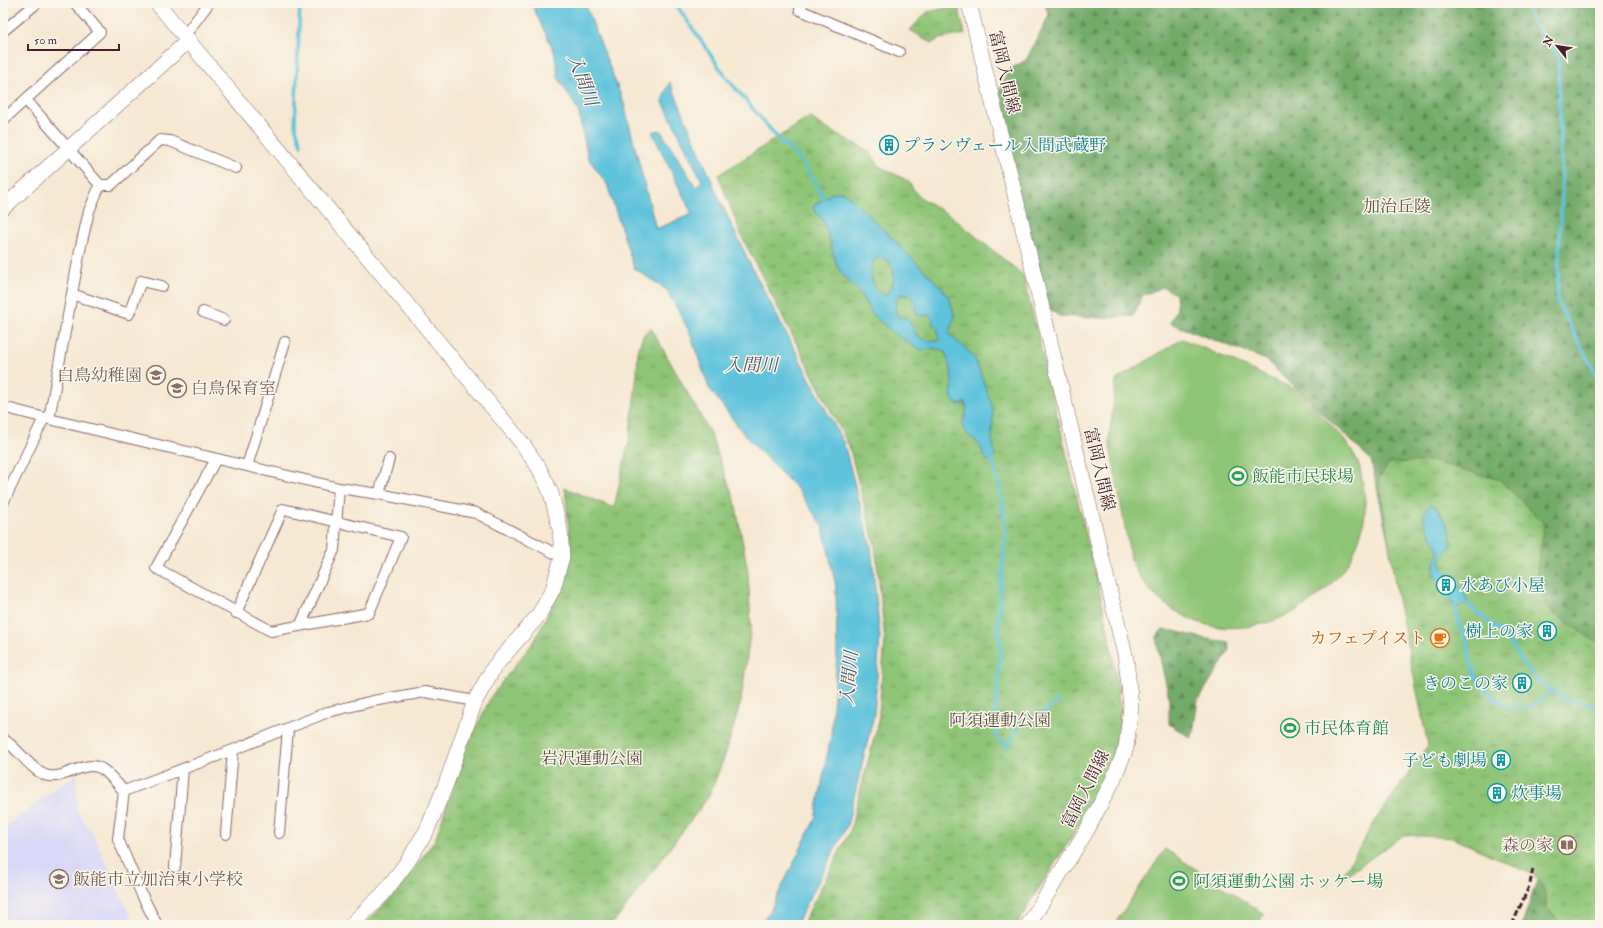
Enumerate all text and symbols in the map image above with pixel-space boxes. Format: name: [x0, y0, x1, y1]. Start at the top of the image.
scale bar: [28, 26, 119, 52]
north arrow: [1537, 26, 1577, 66]
street label: 富岡入間線: [985, 28, 1024, 116]
text: 50 m: [34, 33, 58, 48]
text: N: [1540, 33, 1557, 50]
water label: 入間川: [562, 51, 604, 111]
building icon: プランヴェール入間武蔵野: [878, 134, 900, 156]
place label: プランヴェール入間武蔵野: [903, 135, 1106, 156]
park label: 加治丘陵: [1363, 196, 1431, 217]
water label: 入間川: [724, 354, 780, 377]
school or university icon: 白鳥幼稚園: [145, 364, 167, 386]
place label: 白鳥幼稚園: [57, 365, 142, 386]
school or university icon: 白鳥保育室: [166, 377, 188, 399]
place label: 白鳥保育室: [191, 378, 276, 399]
street label: 富岡入間線: [1080, 425, 1119, 513]
sports icon: 飯能市民球場: [1227, 465, 1249, 487]
place label: 飯能市民球場: [1252, 466, 1354, 487]
building icon: 水あび小屋: [1435, 574, 1457, 596]
place label: 水あび小屋: [1460, 575, 1545, 596]
building icon: 樹上の家: [1536, 620, 1558, 642]
place label: 樹上の家: [1465, 621, 1533, 642]
cafe icon: カフェプイスト: [1429, 627, 1451, 649]
place label: カフェプイスト: [1310, 628, 1426, 649]
water label: 入間川: [836, 648, 863, 706]
building icon: きのこの家: [1511, 672, 1533, 694]
place label: きのこの家: [1423, 673, 1508, 694]
park label: 阿須運動公園: [949, 710, 1051, 731]
sports icon: 市民体育館: [1279, 717, 1301, 739]
place label: 市民体育館: [1304, 718, 1389, 739]
street label: 富岡入間線: [1057, 747, 1114, 832]
park label: 岩沢運動公園: [541, 748, 643, 769]
building icon: 子ども劇場: [1490, 749, 1512, 771]
place label: 子ども劇場: [1402, 750, 1487, 771]
building icon: 炊事場: [1486, 782, 1508, 804]
place label: 炊事場: [1511, 783, 1562, 804]
library icon: 森の家: [1556, 834, 1578, 856]
place label: 森の家: [1502, 835, 1553, 856]
school or university icon: 飯能市立加治東小学校: [48, 868, 70, 890]
place label: 飯能市立加治東小学校: [73, 869, 243, 890]
sports icon: 阿須運動公園 ホッケー場: [1168, 870, 1190, 892]
place label: 阿須運動公園 ホッケー場: [1193, 871, 1384, 892]

